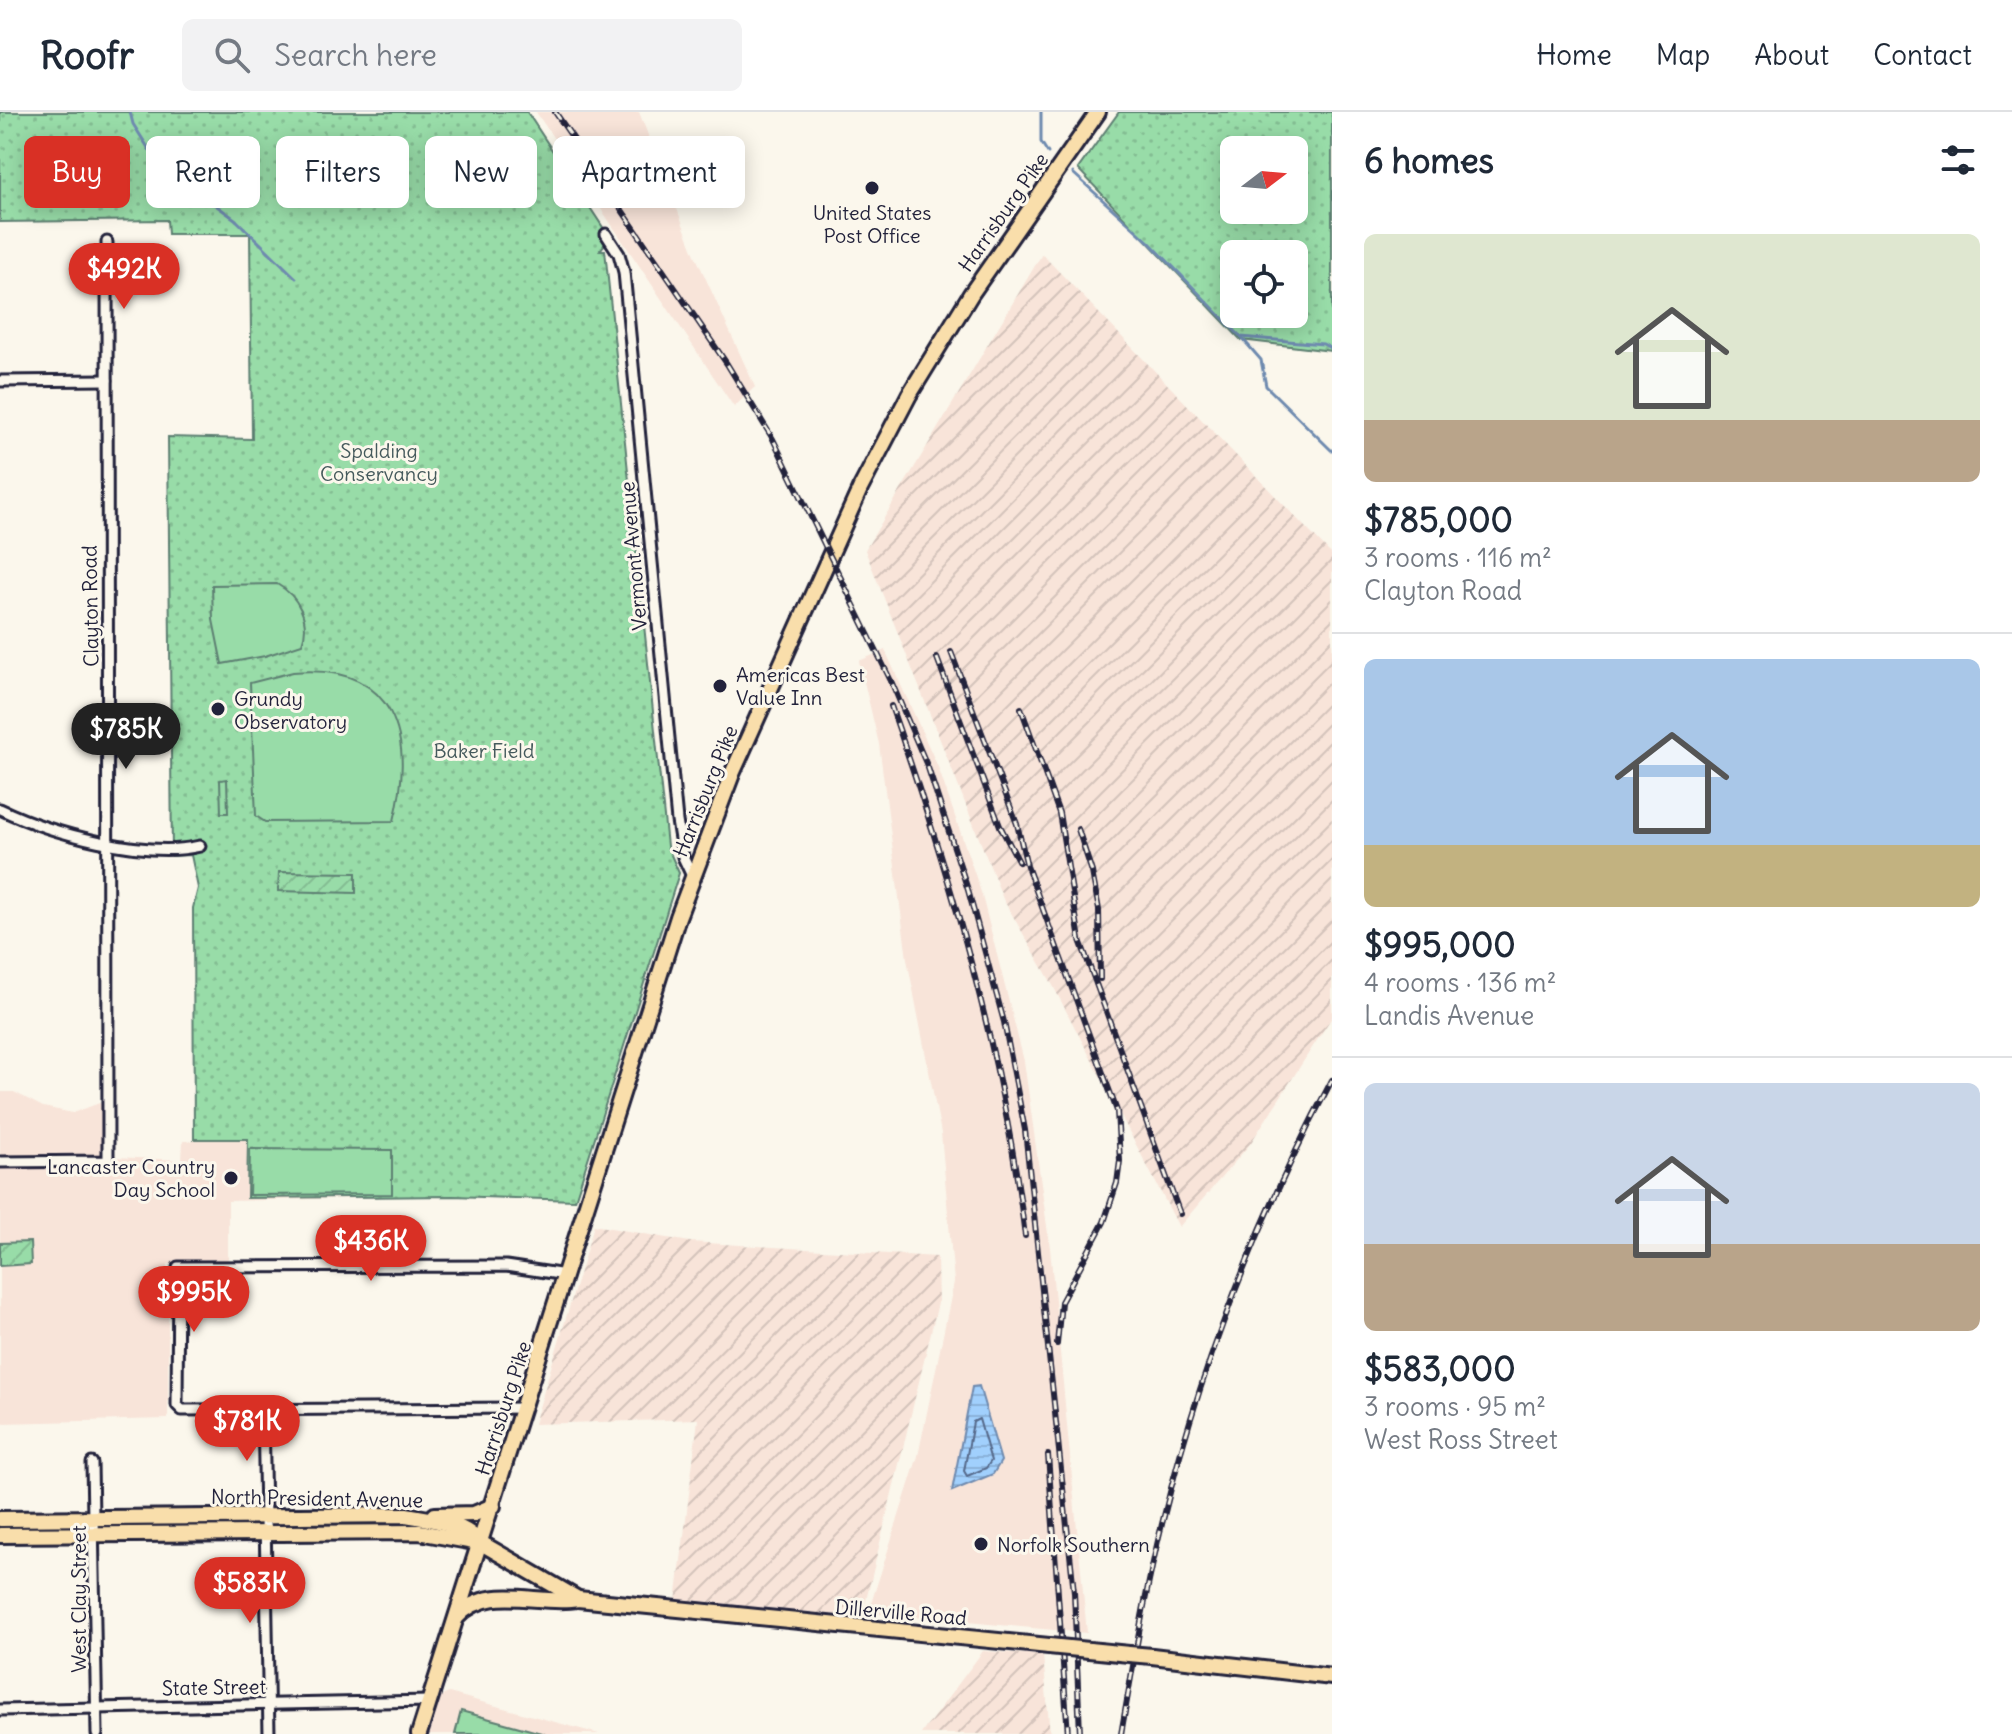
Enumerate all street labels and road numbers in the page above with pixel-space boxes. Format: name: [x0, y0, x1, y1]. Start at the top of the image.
street label: Harrisburg Pike: [953, 148, 1053, 276]
street label: Vermont Avenue: [614, 480, 652, 632]
street label: Clayton Road: [76, 545, 104, 667]
street label: Harrisburg Pike: [667, 722, 743, 860]
street label: Harrisburg Pike: [470, 1338, 536, 1478]
street label: North President Avenue: [211, 1484, 423, 1512]
street label: West Clay Street: [66, 1525, 91, 1673]
street label: Dillerville Road: [834, 1594, 968, 1630]
street label: State Street: [162, 1674, 267, 1700]

